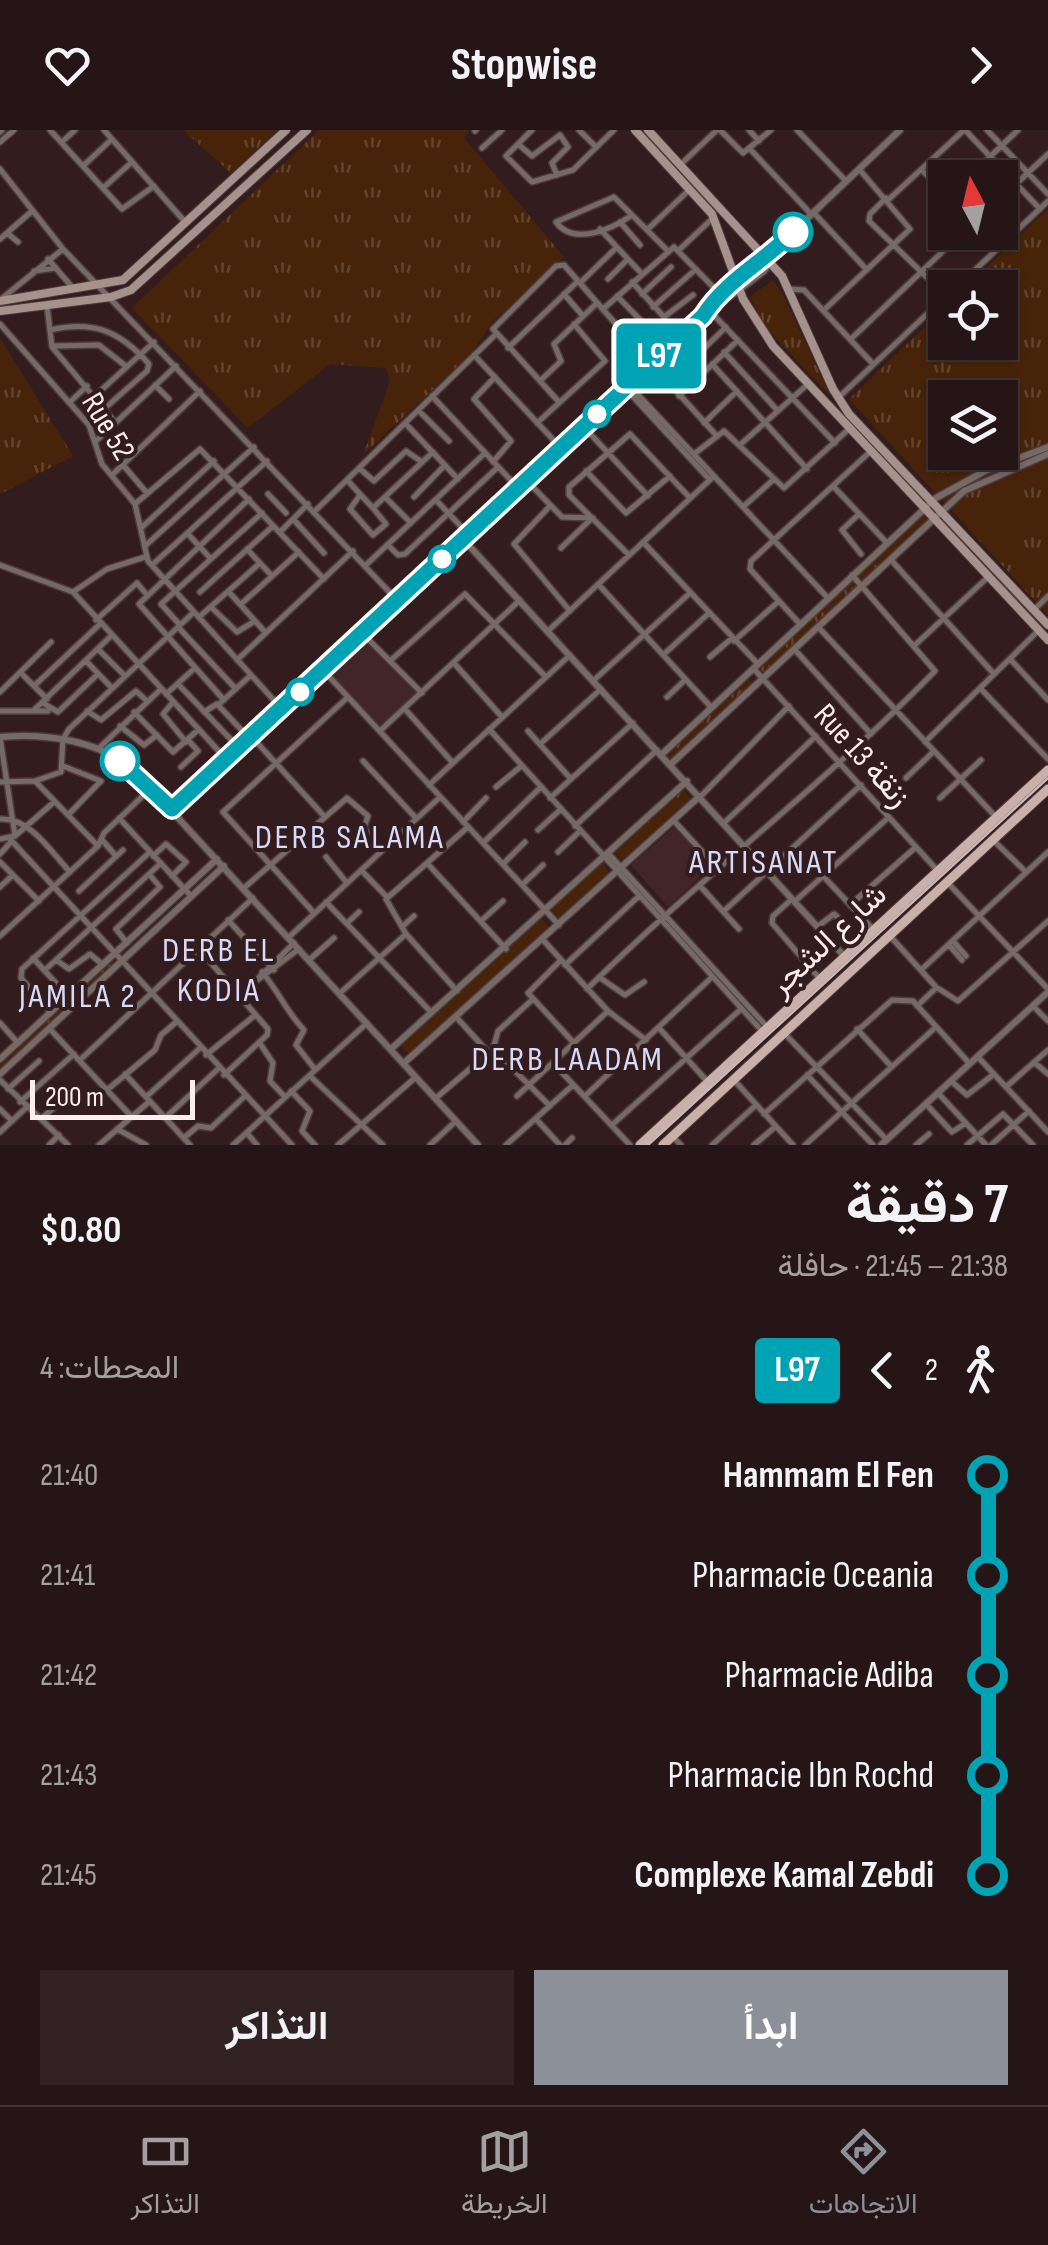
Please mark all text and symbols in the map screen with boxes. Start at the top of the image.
icon: heart [40,38,95,93]
text: Stopwise [451,38,597,93]
icon: forward [953,38,1008,93]
north arrow [928,160,1018,250]
map controls [928,160,1018,470]
unlabelled marker [774,213,812,251]
button: locate [928,270,1018,360]
line badge: L97 [602,324,716,388]
text: L97 [636,335,682,378]
button: layers [928,380,1018,470]
street label: Rue 52 [72,386,143,468]
unlabelled marker [584,401,610,427]
unlabelled marker [429,546,455,572]
unlabelled marker [287,679,313,705]
street label: Rue 13 زنقة [805,696,919,816]
unlabelled marker [101,742,139,780]
district label: DERB SALAMA [255,816,445,859]
district label: ARTISANAT [688,841,839,884]
street label: شارع الشجر [760,876,896,1006]
district label: DERB EL KODIA [162,929,276,1012]
district label: JAMILA 2 [18,975,137,1018]
district label: DERB LAADAM [472,1038,664,1081]
scale bar [30,1075,195,1120]
text: 200 m [45,1081,104,1114]
text: 7 دقيقة [846,1172,1008,1239]
text: $0.80 [40,1208,121,1253]
text: 21:38 – 21:45 · حافلة [777,1247,1008,1286]
icon: back [855,1343,910,1398]
icon: walk [953,1343,1008,1398]
text: المحطات: 4 [40,1349,179,1388]
text: L97 [775,1349,820,1392]
text: 2 [925,1351,938,1390]
text: Hammam El Fen [723,1453,934,1498]
text: 21:40 [40,1456,98,1495]
text: Pharmacie Oceania [692,1553,934,1598]
text: 21:41 [40,1556,95,1595]
text: Pharmacie Adiba [725,1653,934,1698]
text: 21:42 [40,1656,97,1695]
text: Pharmacie Ibn Rochd [668,1753,934,1798]
text: 21:43 [40,1756,97,1795]
text: Complexe Kamal Zebdi [634,1853,934,1898]
text: 21:45 [40,1856,97,1895]
button: التذاكر [40,1970,514,2085]
button: ابدأ [534,1970,1008,2085]
tab: التذاكر [131,2124,200,2228]
tab: الخريطة [461,2124,548,2228]
tab: الاتجاهات [809,2124,917,2228]

